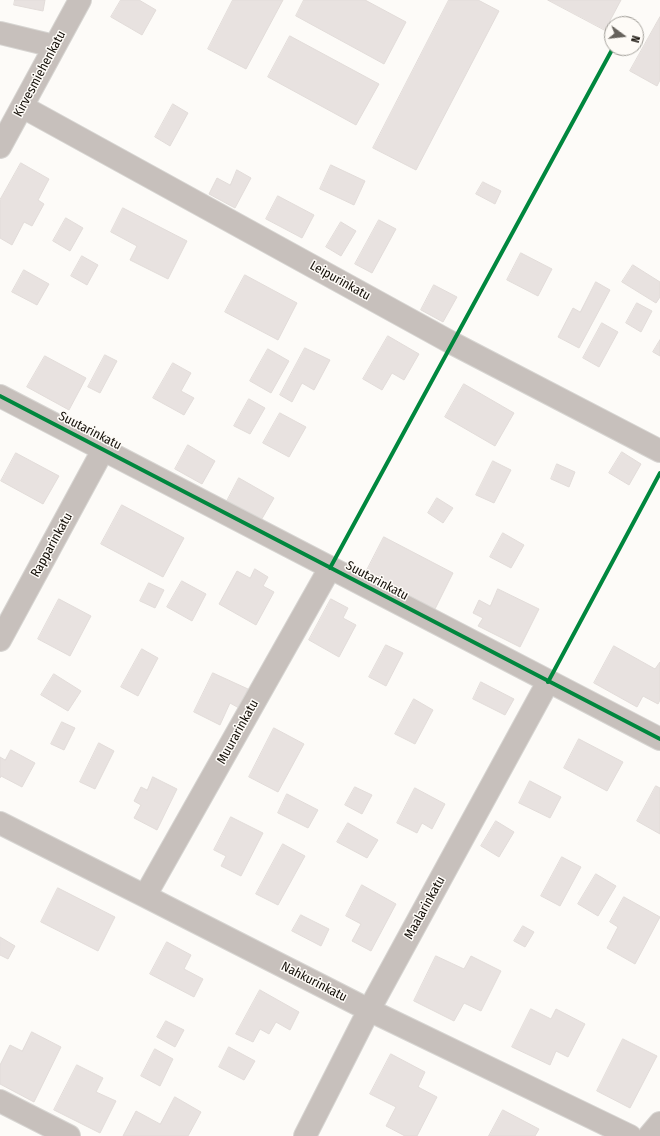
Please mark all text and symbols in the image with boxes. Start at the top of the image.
north arrow [604,16,644,56]
street label: Kirvesmiehenkatu [11,28,69,120]
text: N [628,34,642,44]
street label: Leipurinkatu [307,258,373,304]
street label: Suutarinkatu [56,408,124,454]
street label: Rapparinkatu [28,510,76,580]
street label: Suutarinkatu [343,558,411,604]
street label: Muurarinkatu [214,697,262,767]
street label: Maalarinkatu [401,874,449,942]
street label: Nahkurinkatu [278,959,350,1005]

